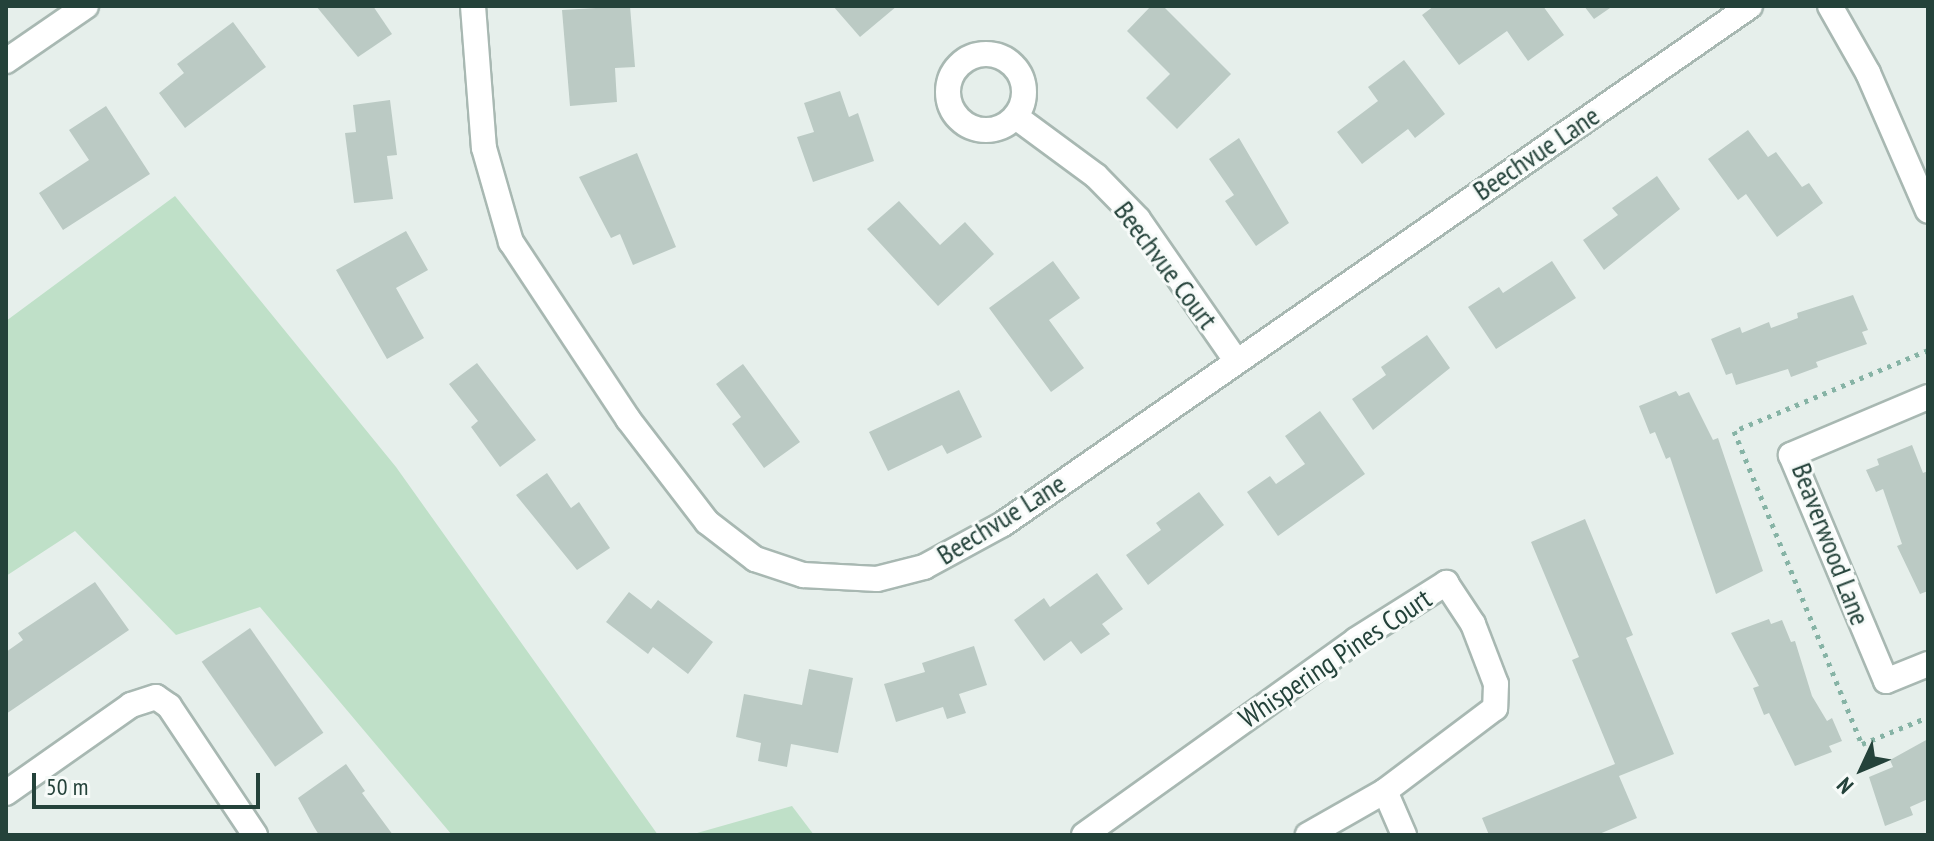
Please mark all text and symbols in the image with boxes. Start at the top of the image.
street label: Beechvue Lane [1467,99,1605,207]
street label: Beechvue Court [1107,195,1225,335]
street label: Beaverwood Lane [1785,458,1877,630]
street label: Beechvue Lane [931,466,1071,572]
street label: Whispering Pines Court [1232,581,1438,735]
north arrow [1822,729,1902,809]
scale bar [36,757,264,807]
text: 50 m [46,771,88,802]
text: N [1831,772,1859,800]

